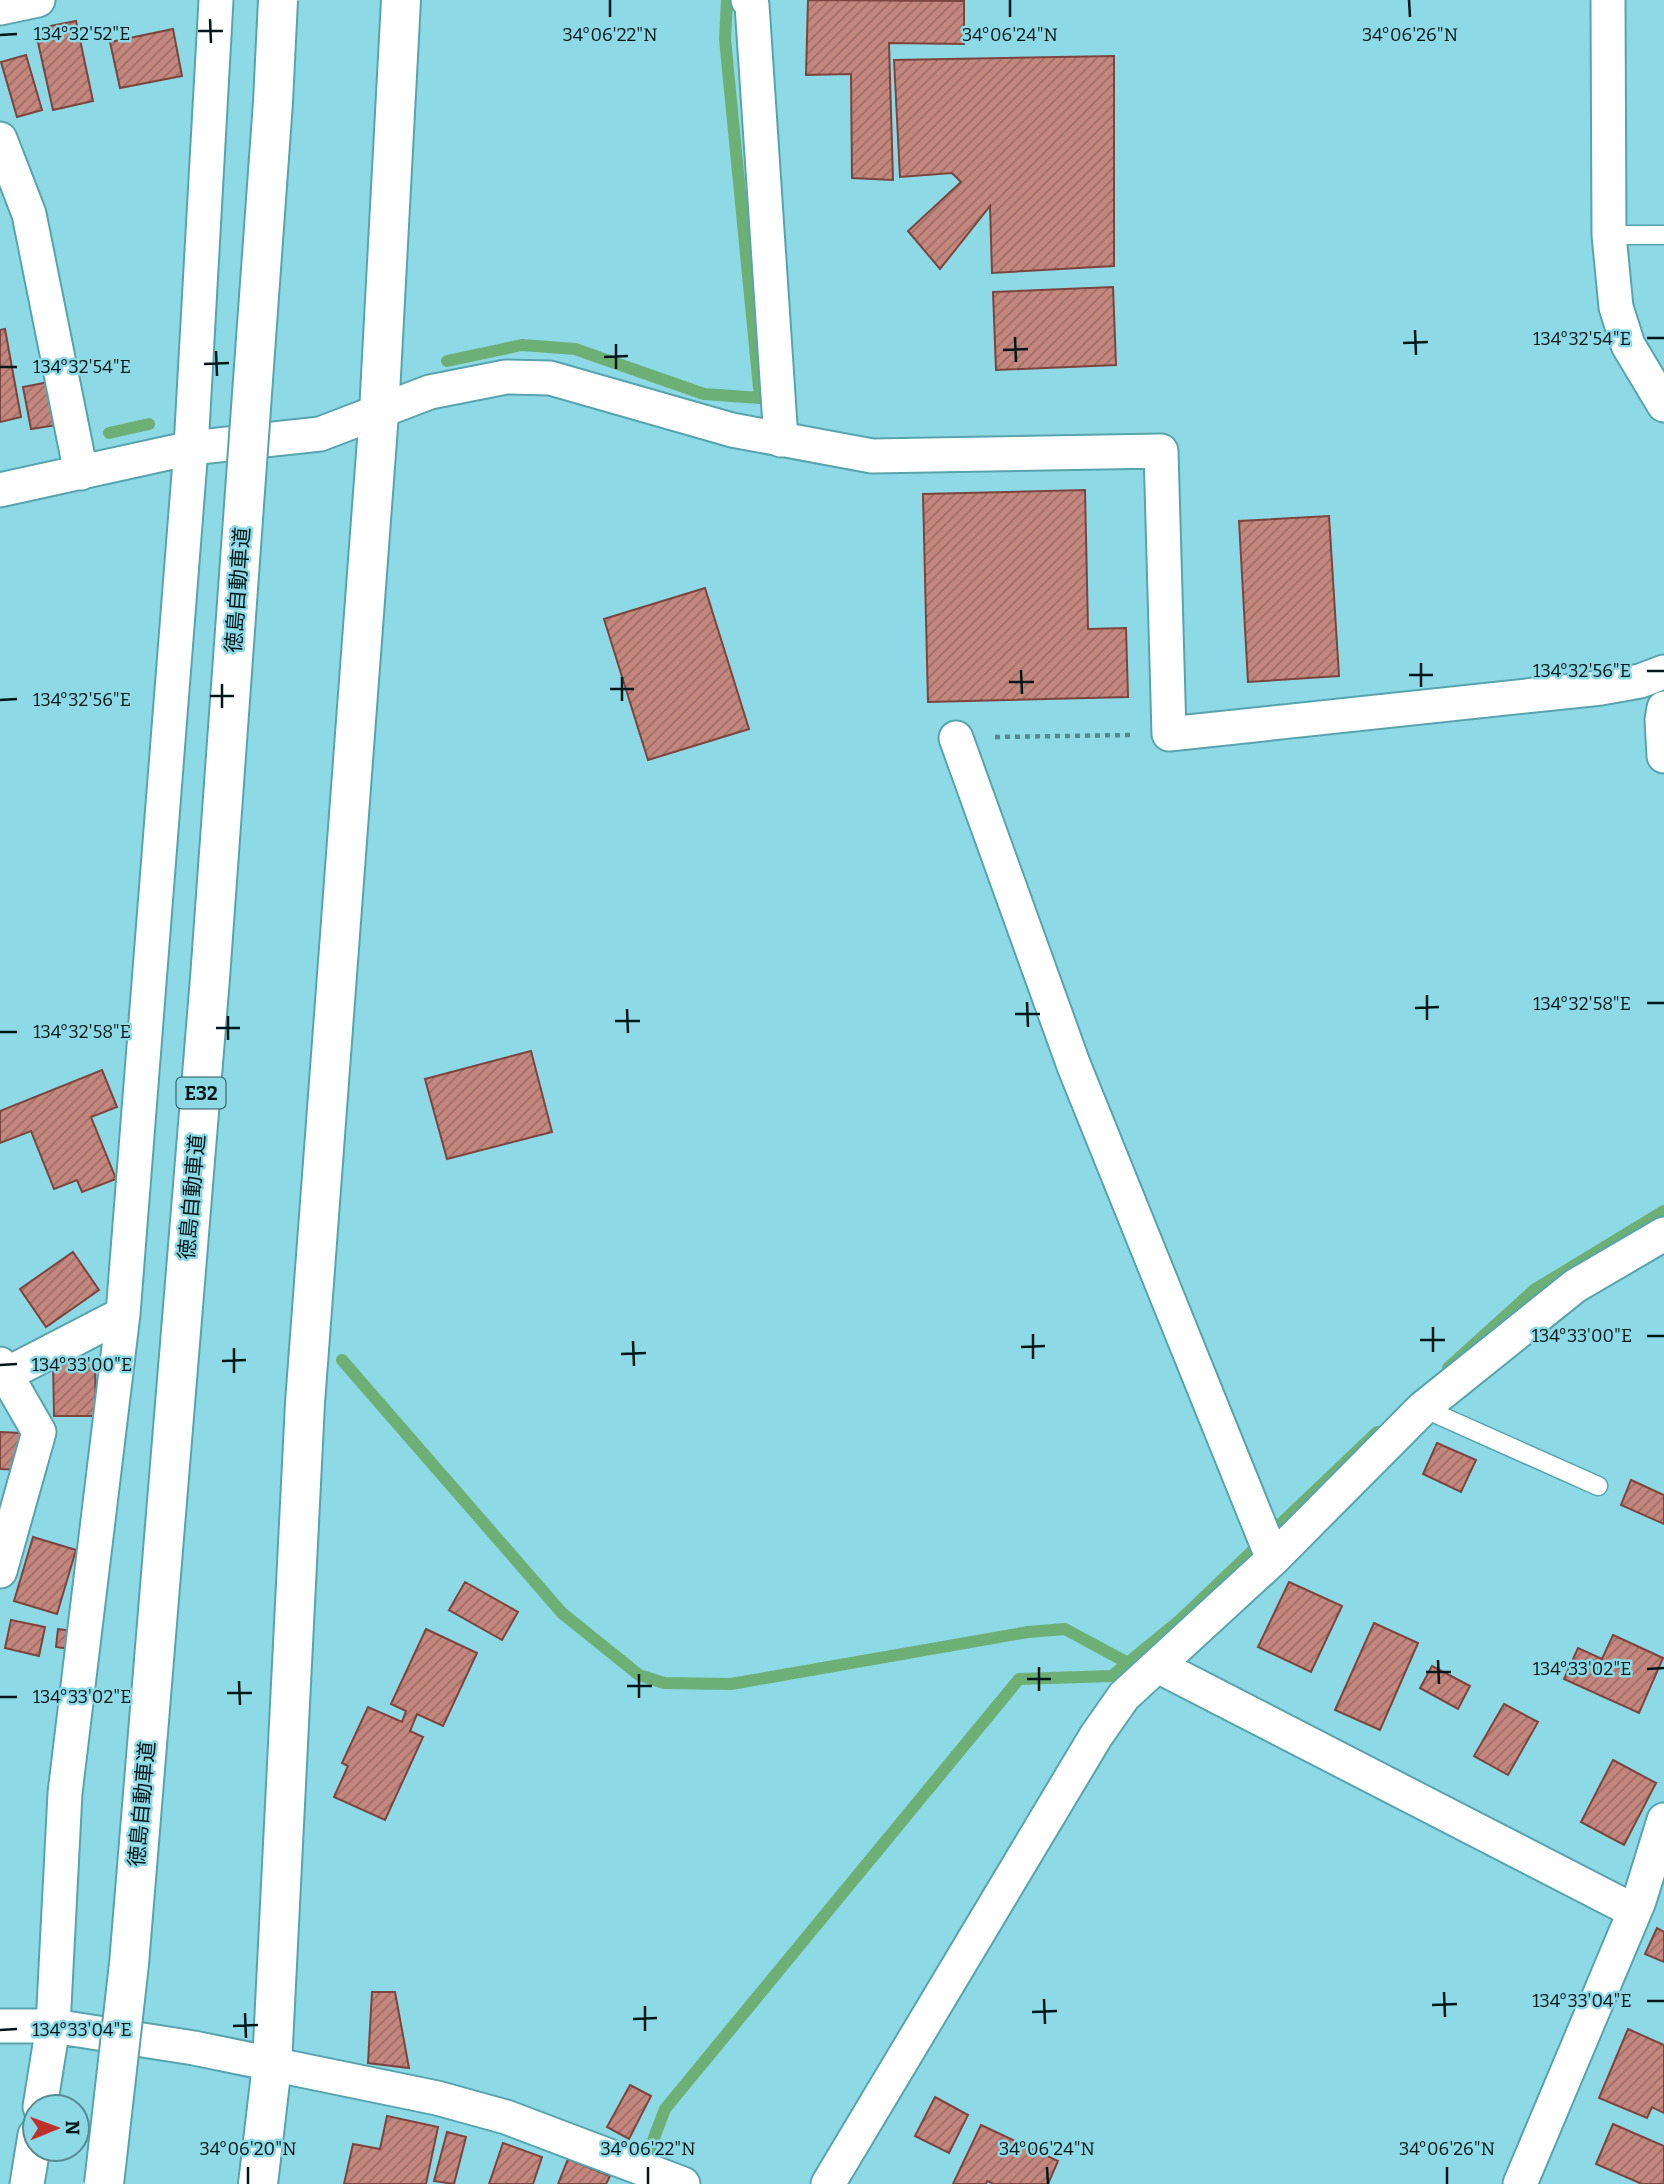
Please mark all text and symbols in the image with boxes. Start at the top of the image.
text: 134°32'52"E [34,23,130,45]
text: 34°06'22"N [562,24,658,46]
text: 34°06'24"N [962,24,1058,46]
text: 34°06'26"N [1362,24,1458,46]
text: 134°32'54"E [1533,328,1631,350]
text: 134°32'54"E [33,356,131,378]
street label: 徳島自動車道 [221,526,255,654]
text: 134°32'56"E [1533,660,1631,682]
text: 134°32'56"E [33,689,131,711]
text: 134°32'58"E [1533,993,1631,1015]
text: 134°32'58"E [33,1021,131,1043]
road number: E32 [176,1078,226,1108]
street label: 徳島自動車道 [174,1133,210,1261]
text: 134°33'00"E [1532,1325,1632,1347]
text: 134°33'00"E [32,1354,132,1376]
text: 134°33'02"E [1533,1658,1631,1680]
text: 134°33'02"E [33,1686,131,1708]
street label: 徳島自動車道 [124,1740,160,1868]
text: 134°33'04"E [1532,1990,1632,2012]
text: 134°33'04"E [32,2019,132,2041]
north arrow [21,2093,91,2163]
text: N [61,2120,84,2136]
text: 34°06'20"N [200,2138,296,2160]
text: 34°06'22"N [600,2138,696,2160]
text: 34°06'24"N [999,2138,1095,2160]
text: 34°06'26"N [1399,2138,1495,2160]

